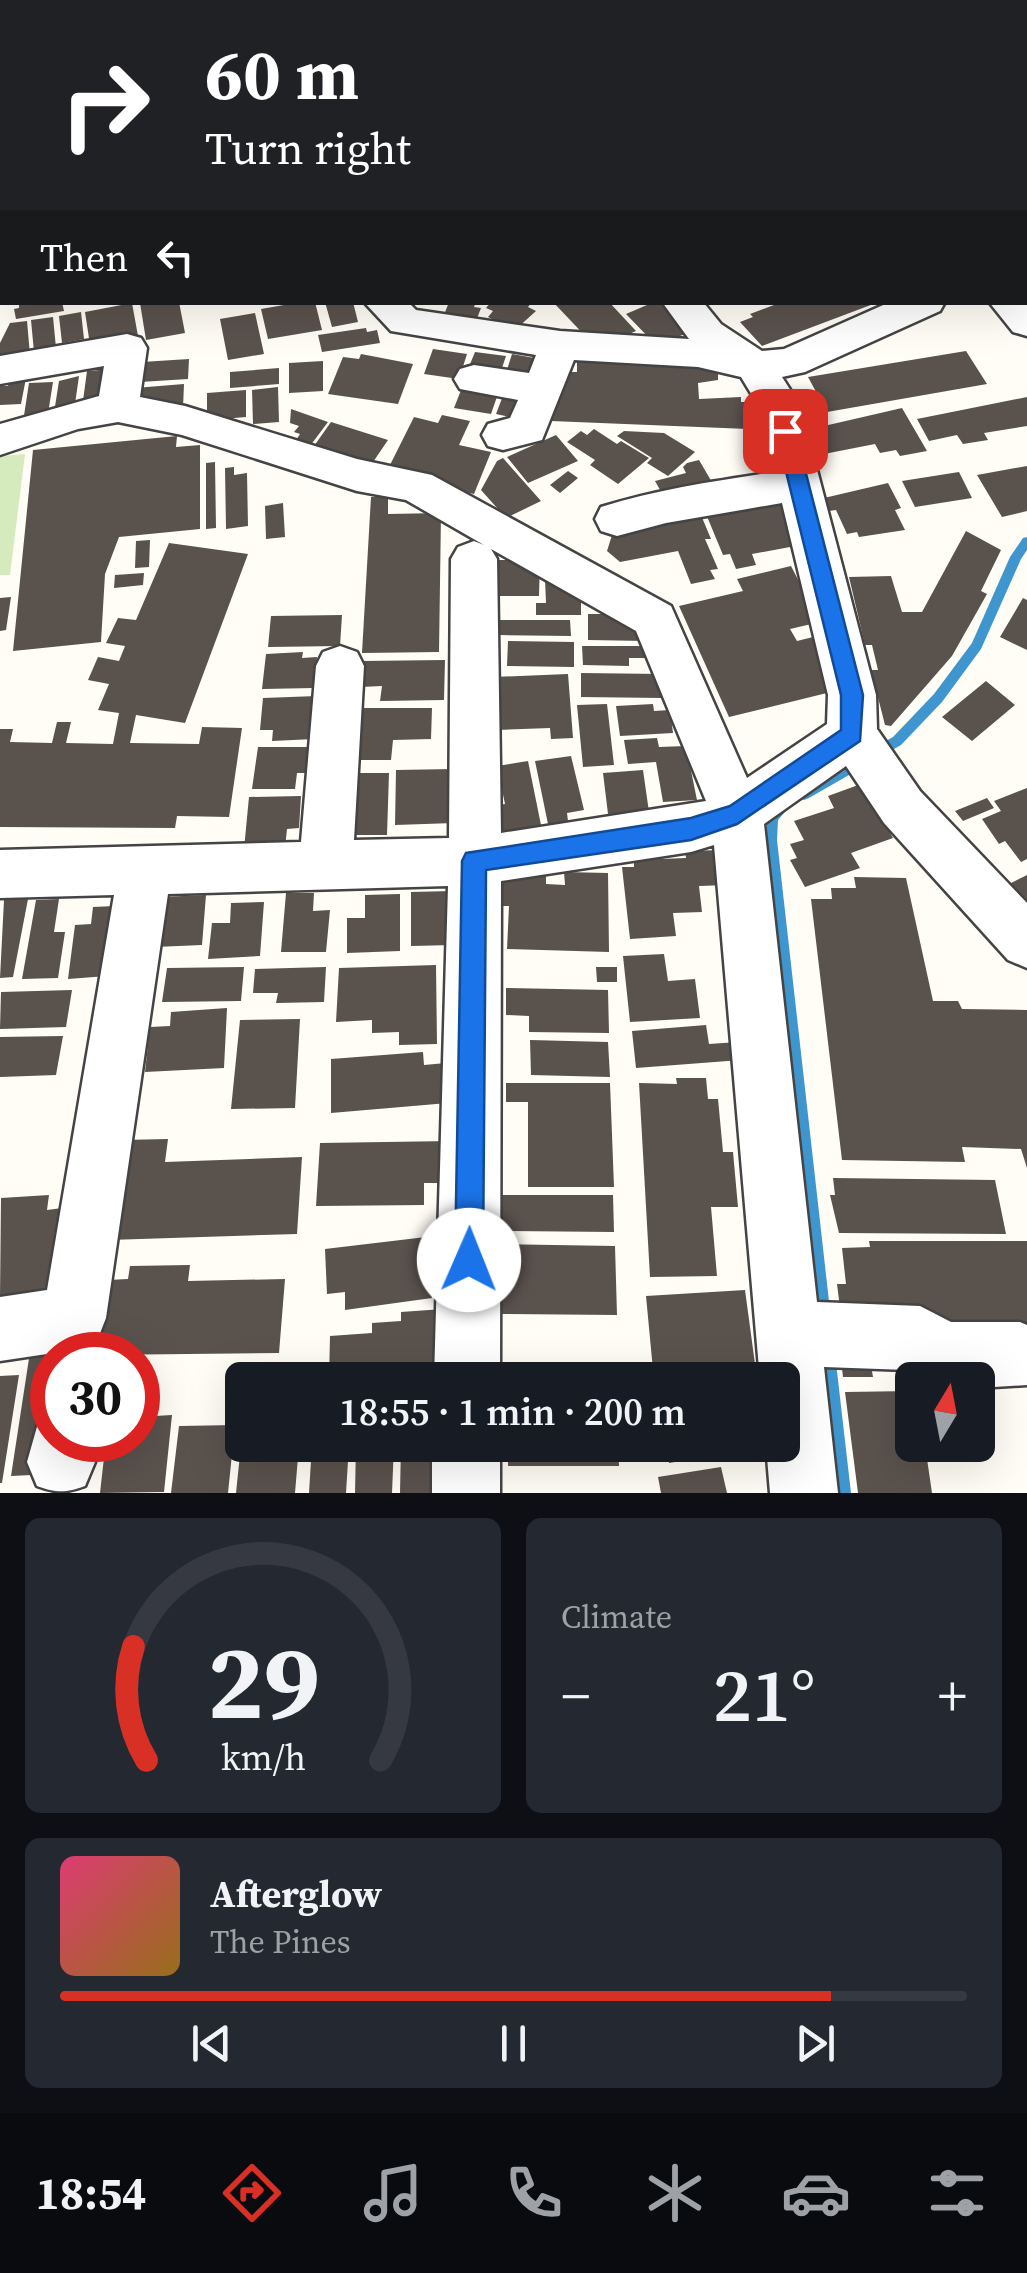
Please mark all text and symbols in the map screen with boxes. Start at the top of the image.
text: 60 m [205,26,359,122]
icon: right [40,40,170,170]
text: Turn right [205,117,411,179]
icon: left [148,230,203,285]
text: Then [40,232,128,284]
pin [743,389,828,474]
icon: arrive [758,404,813,459]
position arrow [417,1208,521,1312]
speed limit sign: 30 [30,1332,160,1462]
north arrow [895,1362,995,1462]
map controls [895,1362,995,1462]
text: 18:55 · 1 min · 200 m [339,1386,686,1438]
text: Climate [561,1595,672,1639]
text: 29 [207,1610,319,1753]
text: 21° [713,1643,815,1746]
text: − [561,1658,590,1733]
text: + [938,1658,967,1733]
text: km/h [220,1733,306,1782]
text: Afterglow [210,1868,382,1920]
text: The Pines [210,1920,351,1964]
icon: previous [184,2016,239,2071]
icon: pause [486,2016,541,2071]
icon: next [788,2016,843,2071]
icon: directions [217,2158,287,2228]
icon: music [358,2158,428,2228]
icon: phone [499,2158,569,2228]
icon: climate [640,2158,710,2228]
icon: car [781,2158,851,2228]
icon: filters [922,2158,992,2228]
text: 18:54 [35,2162,146,2224]

